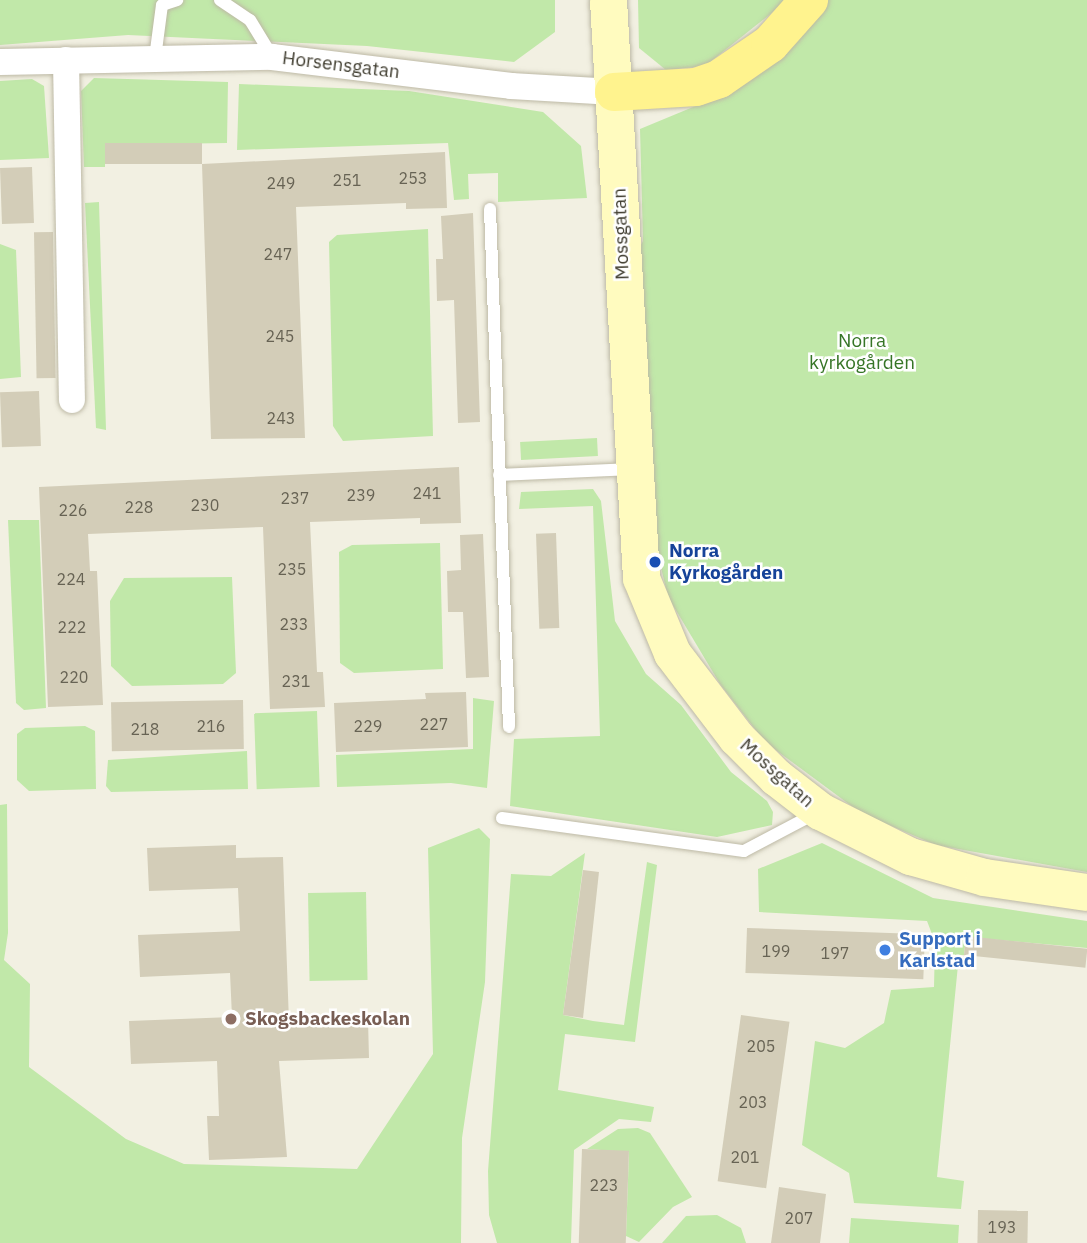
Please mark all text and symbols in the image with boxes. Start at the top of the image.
street label: Horsensgatan [281,46,401,84]
house number: 253 [399,168,427,188]
house number: 251 [333,170,361,190]
house number: 249 [267,173,295,193]
street label: Mossgatan [608,188,634,280]
house number: 247 [264,244,292,264]
house number: 245 [266,326,294,346]
park label: Norra kyrkogården [809,330,915,374]
house number: 243 [267,408,295,428]
house number: 241 [413,483,441,503]
house number: 239 [347,485,375,505]
house number: 237 [281,488,309,508]
house number: 230 [191,495,219,515]
house number: 228 [125,497,153,517]
house number: 226 [59,500,87,520]
place label: Norra Kyrkogården [669,540,783,584]
marker: Norra Kyrkogården [647,554,663,570]
house number: 235 [278,559,306,579]
house number: 224 [57,569,85,589]
house number: 233 [280,614,308,634]
house number: 222 [58,617,86,637]
house number: 220 [60,667,88,687]
house number: 231 [282,671,310,691]
house number: 227 [420,714,448,734]
house number: 216 [197,716,225,736]
house number: 229 [354,716,382,736]
house number: 218 [131,719,159,739]
street label: Mossgatan [735,734,819,812]
place label: Support i Karlstad [899,928,981,972]
house number: 199 [762,941,790,961]
marker: Support i Karlstad [877,942,893,958]
house number: 197 [821,943,849,963]
place label: Skogsbackeskolan [245,1008,410,1030]
marker: Skogsbackeskolan [223,1011,239,1027]
house number: 205 [747,1036,775,1056]
house number: 203 [739,1092,767,1112]
house number: 201 [731,1147,759,1167]
house number: 223 [590,1175,618,1195]
house number: 207 [785,1208,813,1228]
house number: 193 [988,1217,1016,1237]

